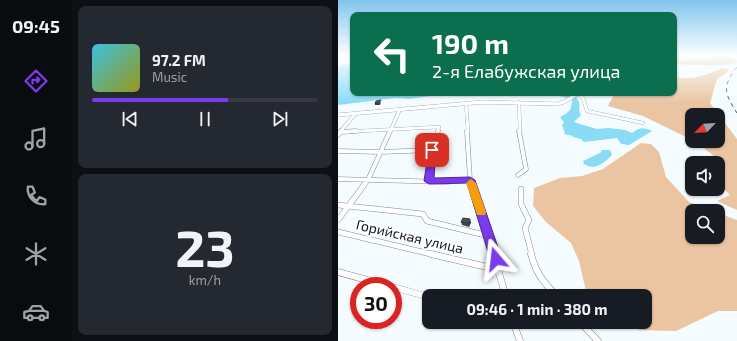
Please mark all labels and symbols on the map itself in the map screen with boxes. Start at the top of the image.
north arrow [685,108,725,148]
pin [415,133,449,167]
street label: Горийская улица [355,215,465,257]
position arrow [475,238,517,280]
speed limit sign: 30 [350,277,402,329]

